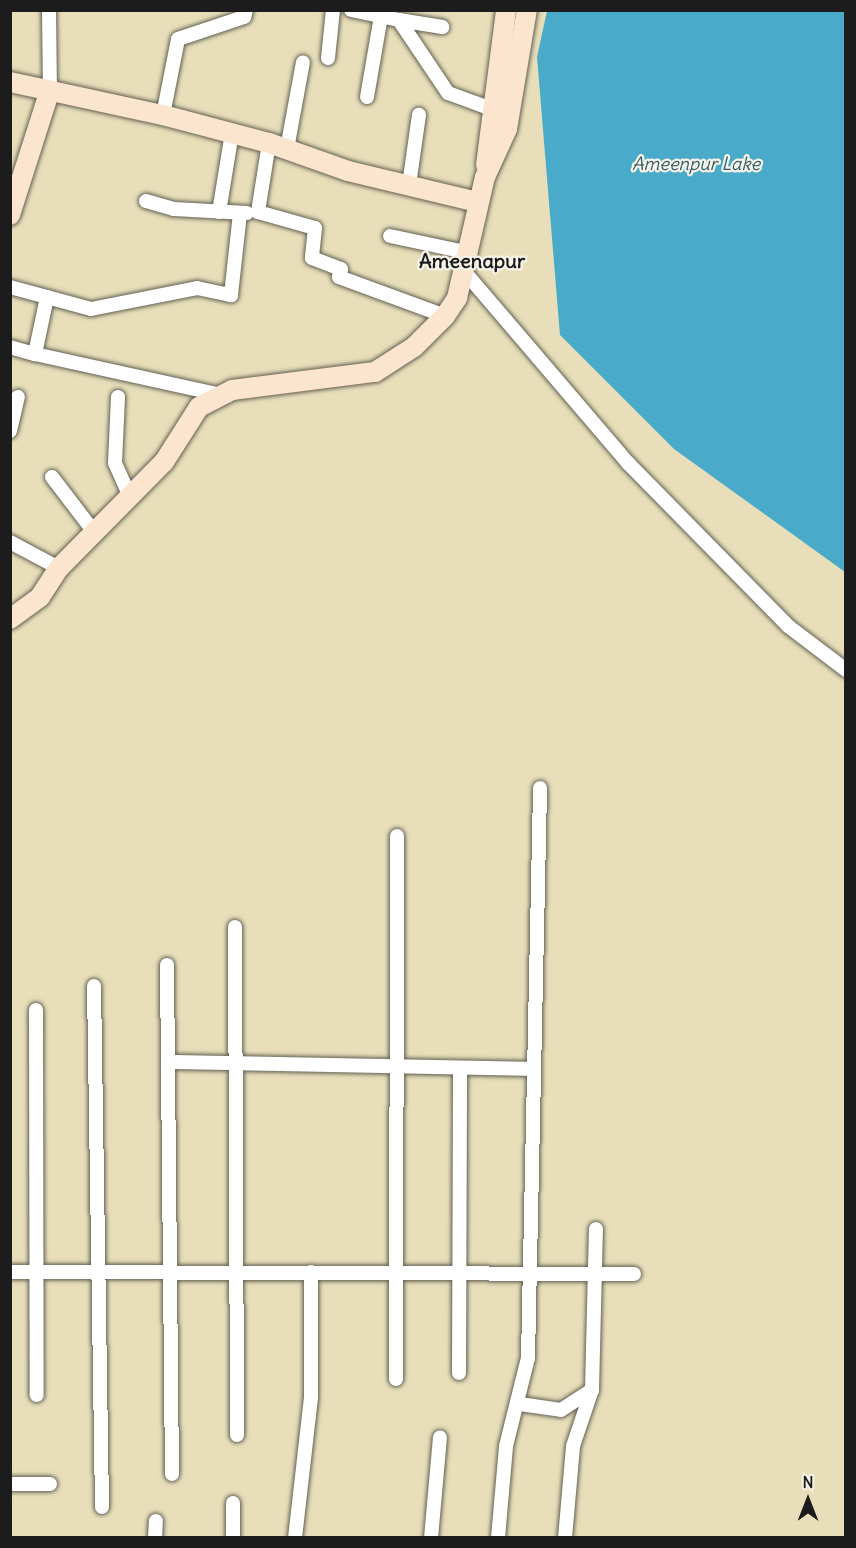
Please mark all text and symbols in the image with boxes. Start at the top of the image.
water label: Ameenpur Lake [632,153,760,175]
district label: Ameenapur [419,248,525,272]
north arrow [778,1470,838,1530]
text: N [802,1472,814,1492]

